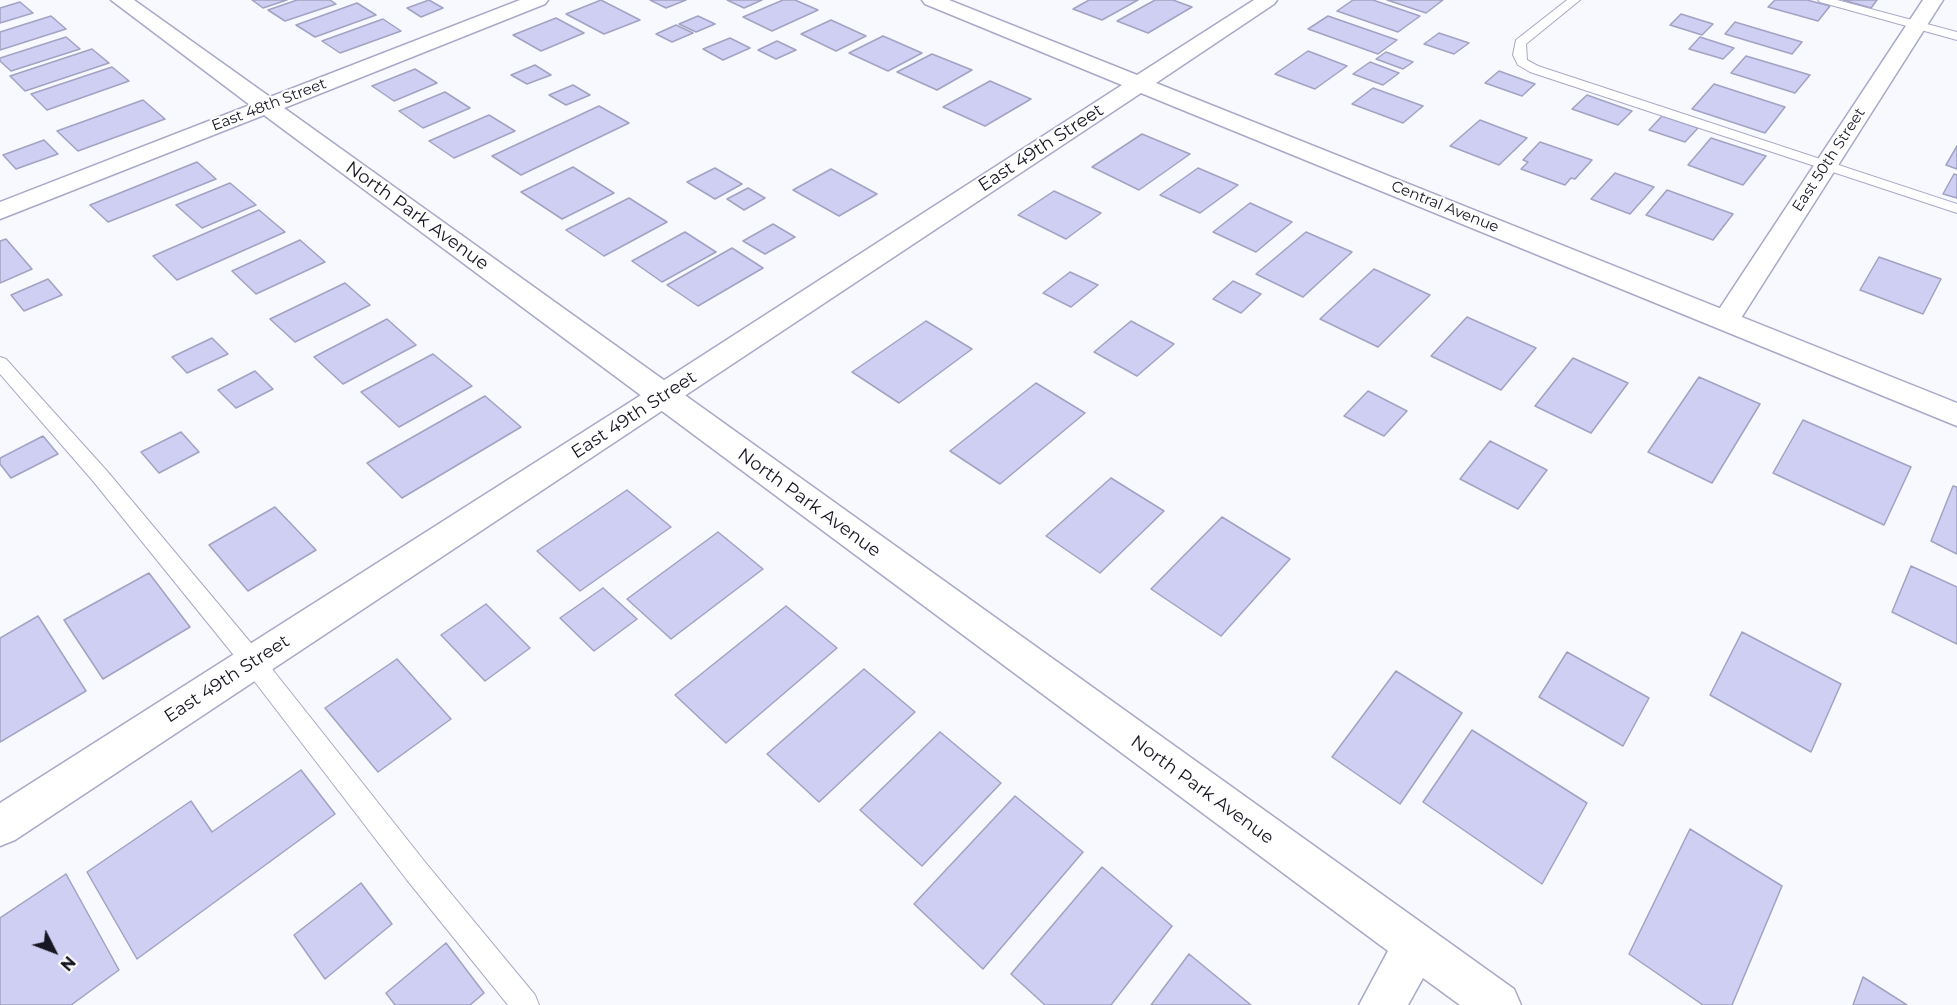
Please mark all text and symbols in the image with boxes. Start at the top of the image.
street label: East 48th Street [209,75,329,135]
street label: East 49th Street [974,99,1108,197]
street label: East 50th Street [1789,105,1869,215]
street label: North Park Avenue [341,157,493,275]
street label: Central Avenue [1389,177,1501,237]
street label: East 49th Street [567,366,701,464]
street label: North Park Avenue [733,444,885,562]
street label: East 49th Street [160,630,294,728]
street label: North Park Avenue [1126,731,1278,849]
north arrow [24,921,84,981]
text: N [56,952,79,975]

